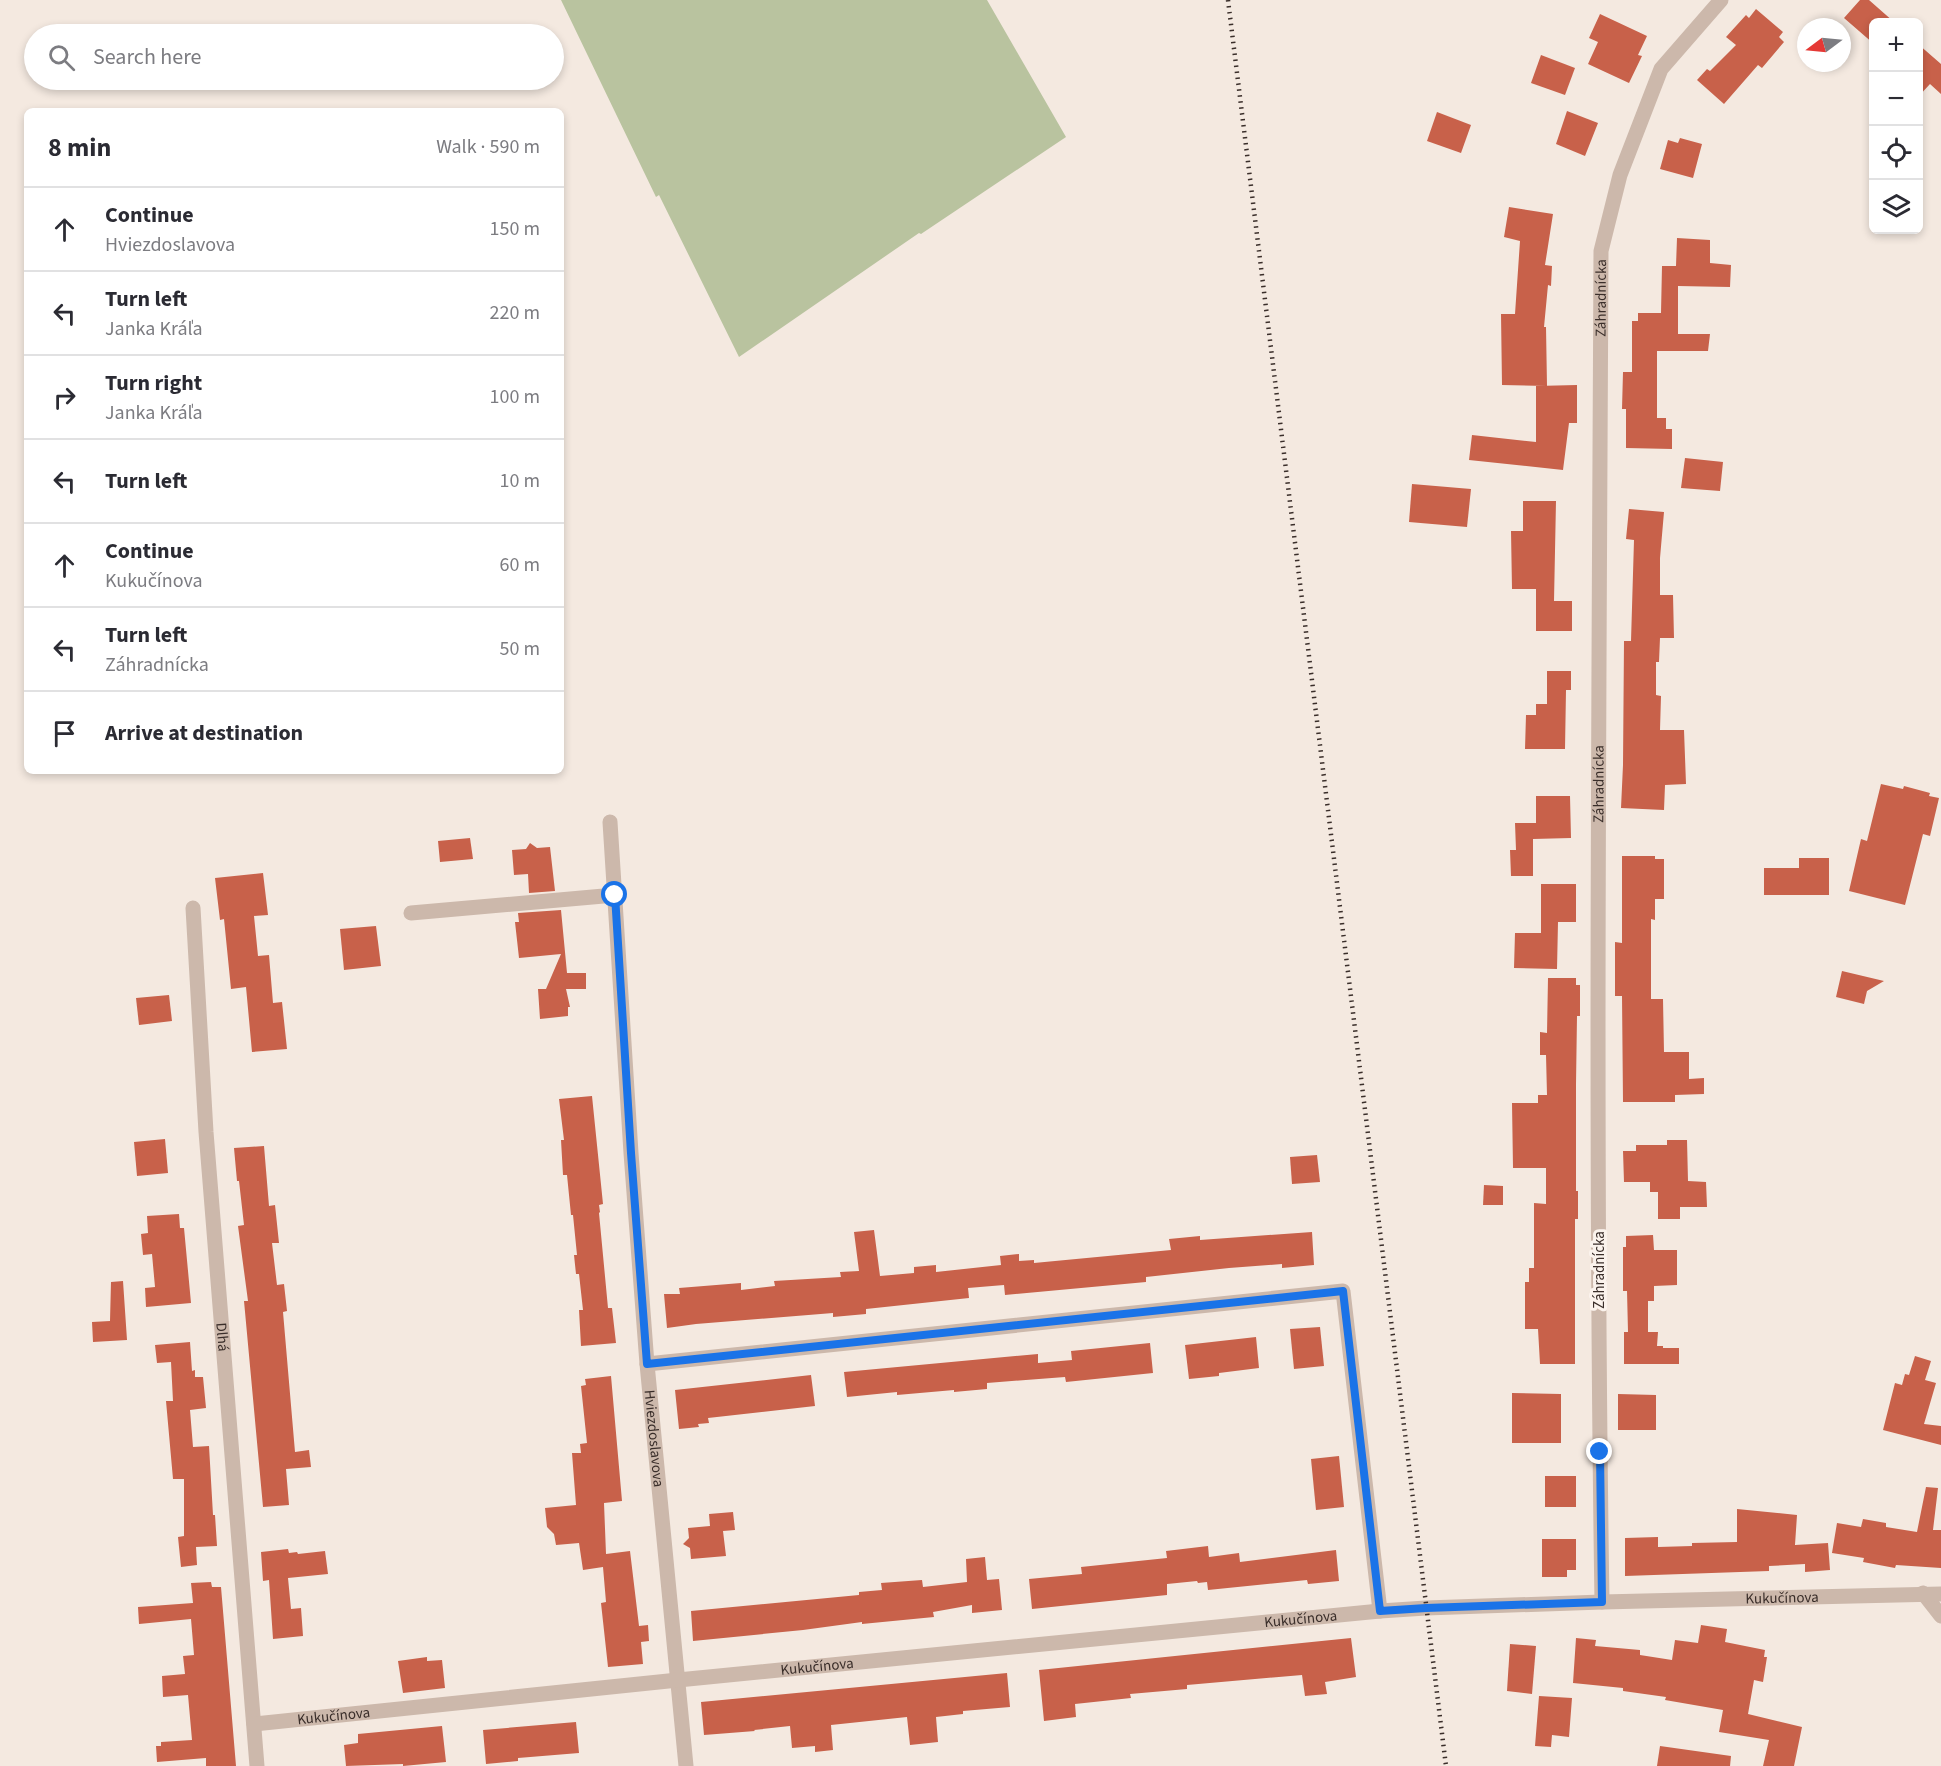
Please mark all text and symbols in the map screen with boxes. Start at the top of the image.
north arrow [1797,18,1851,72]
map controls [1869,18,1923,234]
button: + [1869,18,1923,72]
search box [24,24,564,90]
icon: search [45,41,78,74]
text: Search here [93,41,201,73]
button: − [1869,72,1923,126]
button: locate [1869,126,1923,180]
text: 8 min [48,129,111,166]
text: Walk · 590 m [436,133,540,161]
button: layers [1869,180,1923,234]
text: Continue [105,199,194,231]
icon: ahead [48,213,81,246]
text: 150 m [490,215,540,243]
text: Hviezdoslavova [105,231,235,259]
street label: Záhradnícka [1590,259,1611,337]
text: Turn left [105,283,187,315]
icon: left [48,297,81,330]
text: 220 m [490,299,540,327]
text: Janka Kráľa [105,315,203,343]
text: Turn right [105,367,202,399]
icon: right [48,381,81,414]
text: 100 m [490,383,540,411]
text: Janka Kráľa [105,399,203,427]
icon: left [48,465,81,498]
text: Turn left [105,465,187,497]
text: 10 m [500,467,540,495]
text: Continue [105,535,194,567]
icon: ahead [48,549,81,582]
text: 60 m [500,551,540,579]
text: Kukučínova [105,567,202,595]
text: Turn left [105,619,187,651]
icon: left [48,633,81,666]
text: 50 m [500,635,540,663]
text: Záhradnícka [105,651,209,679]
icon: arrive [48,717,81,750]
text: Arrive at destination [105,717,303,749]
street label: Záhradnícka [1588,745,1609,823]
route start [601,881,627,907]
street label: Záhradnícka [1589,1231,1610,1309]
street label: Dlhá [211,1322,234,1352]
street label: Hviezdoslavova [639,1389,669,1488]
route end [1586,1438,1612,1464]
street label: Kukučínova [1745,1586,1819,1609]
street label: Kukučínova [1263,1605,1338,1633]
street label: Kukučínova [780,1652,854,1680]
street label: Kukučínova [296,1702,371,1730]

